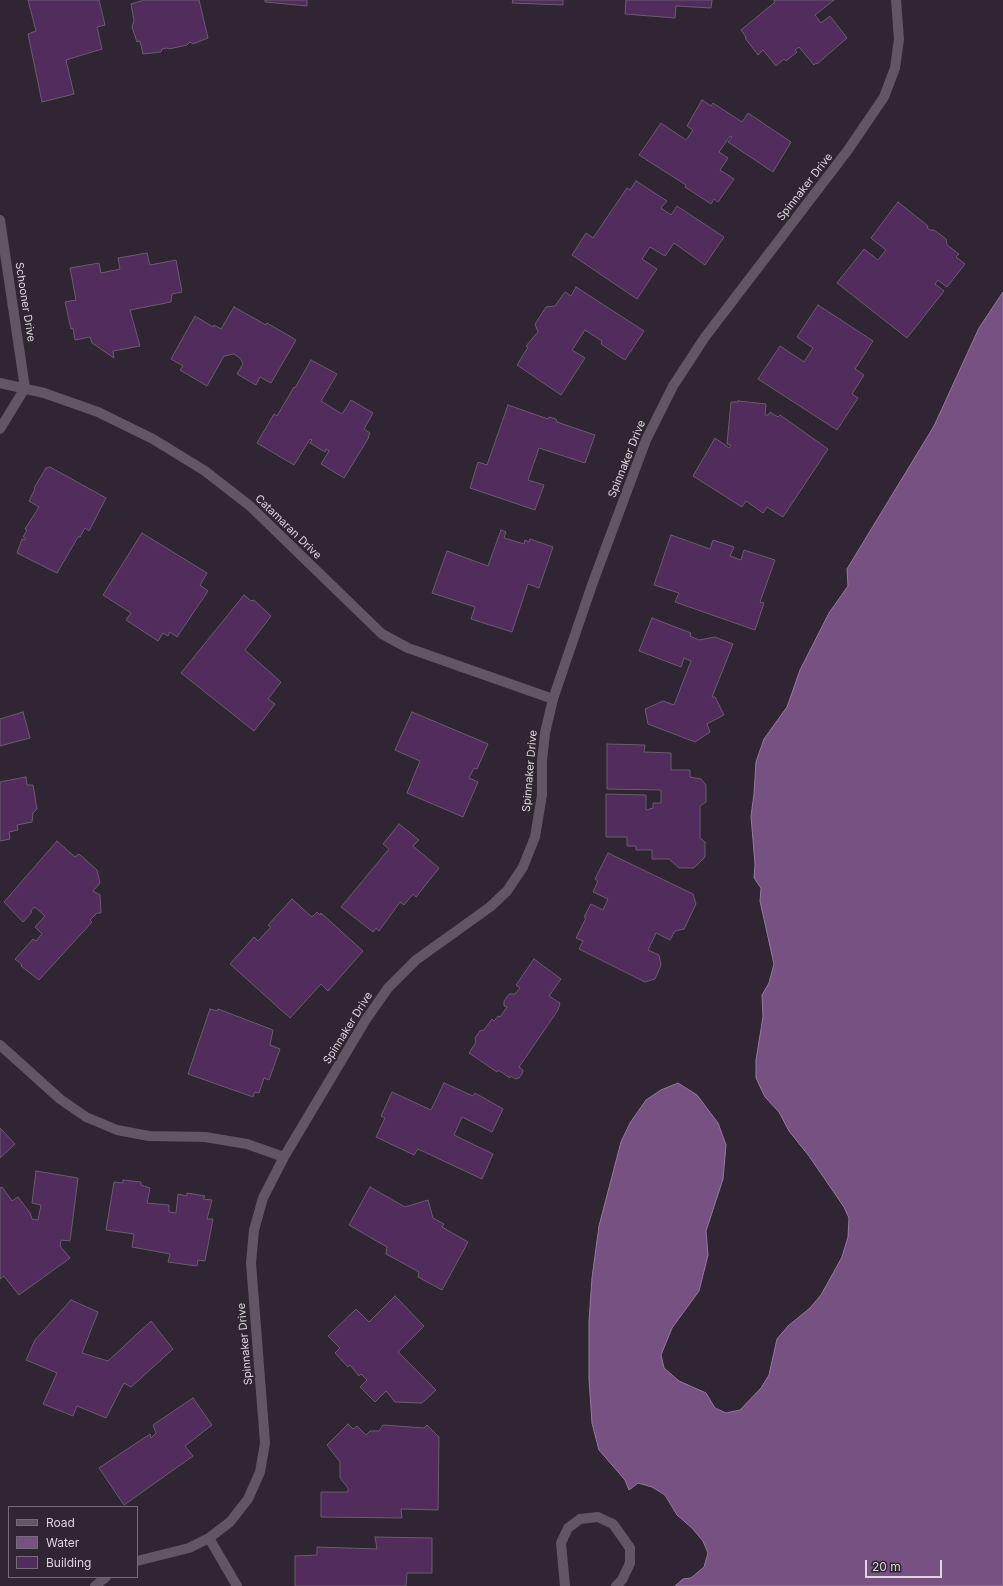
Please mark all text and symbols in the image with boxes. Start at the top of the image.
street label: Spinnaker Drive [774,150,836,224]
street label: Schooner Drive [12,261,38,343]
street label: Spinnaker Drive [605,418,649,500]
street label: Catamaran Drive [252,492,324,562]
street label: Spinnaker Drive [520,729,540,813]
street label: Spinnaker Drive [321,990,375,1066]
street label: Spinnaker Drive [235,1302,255,1386]
legend [8,1506,138,1578]
text: Road [46,1515,75,1530]
text: Water [46,1535,79,1550]
scale bar [867,1552,944,1578]
text: Building [46,1555,91,1570]
text: 20 m [872,1559,901,1574]

